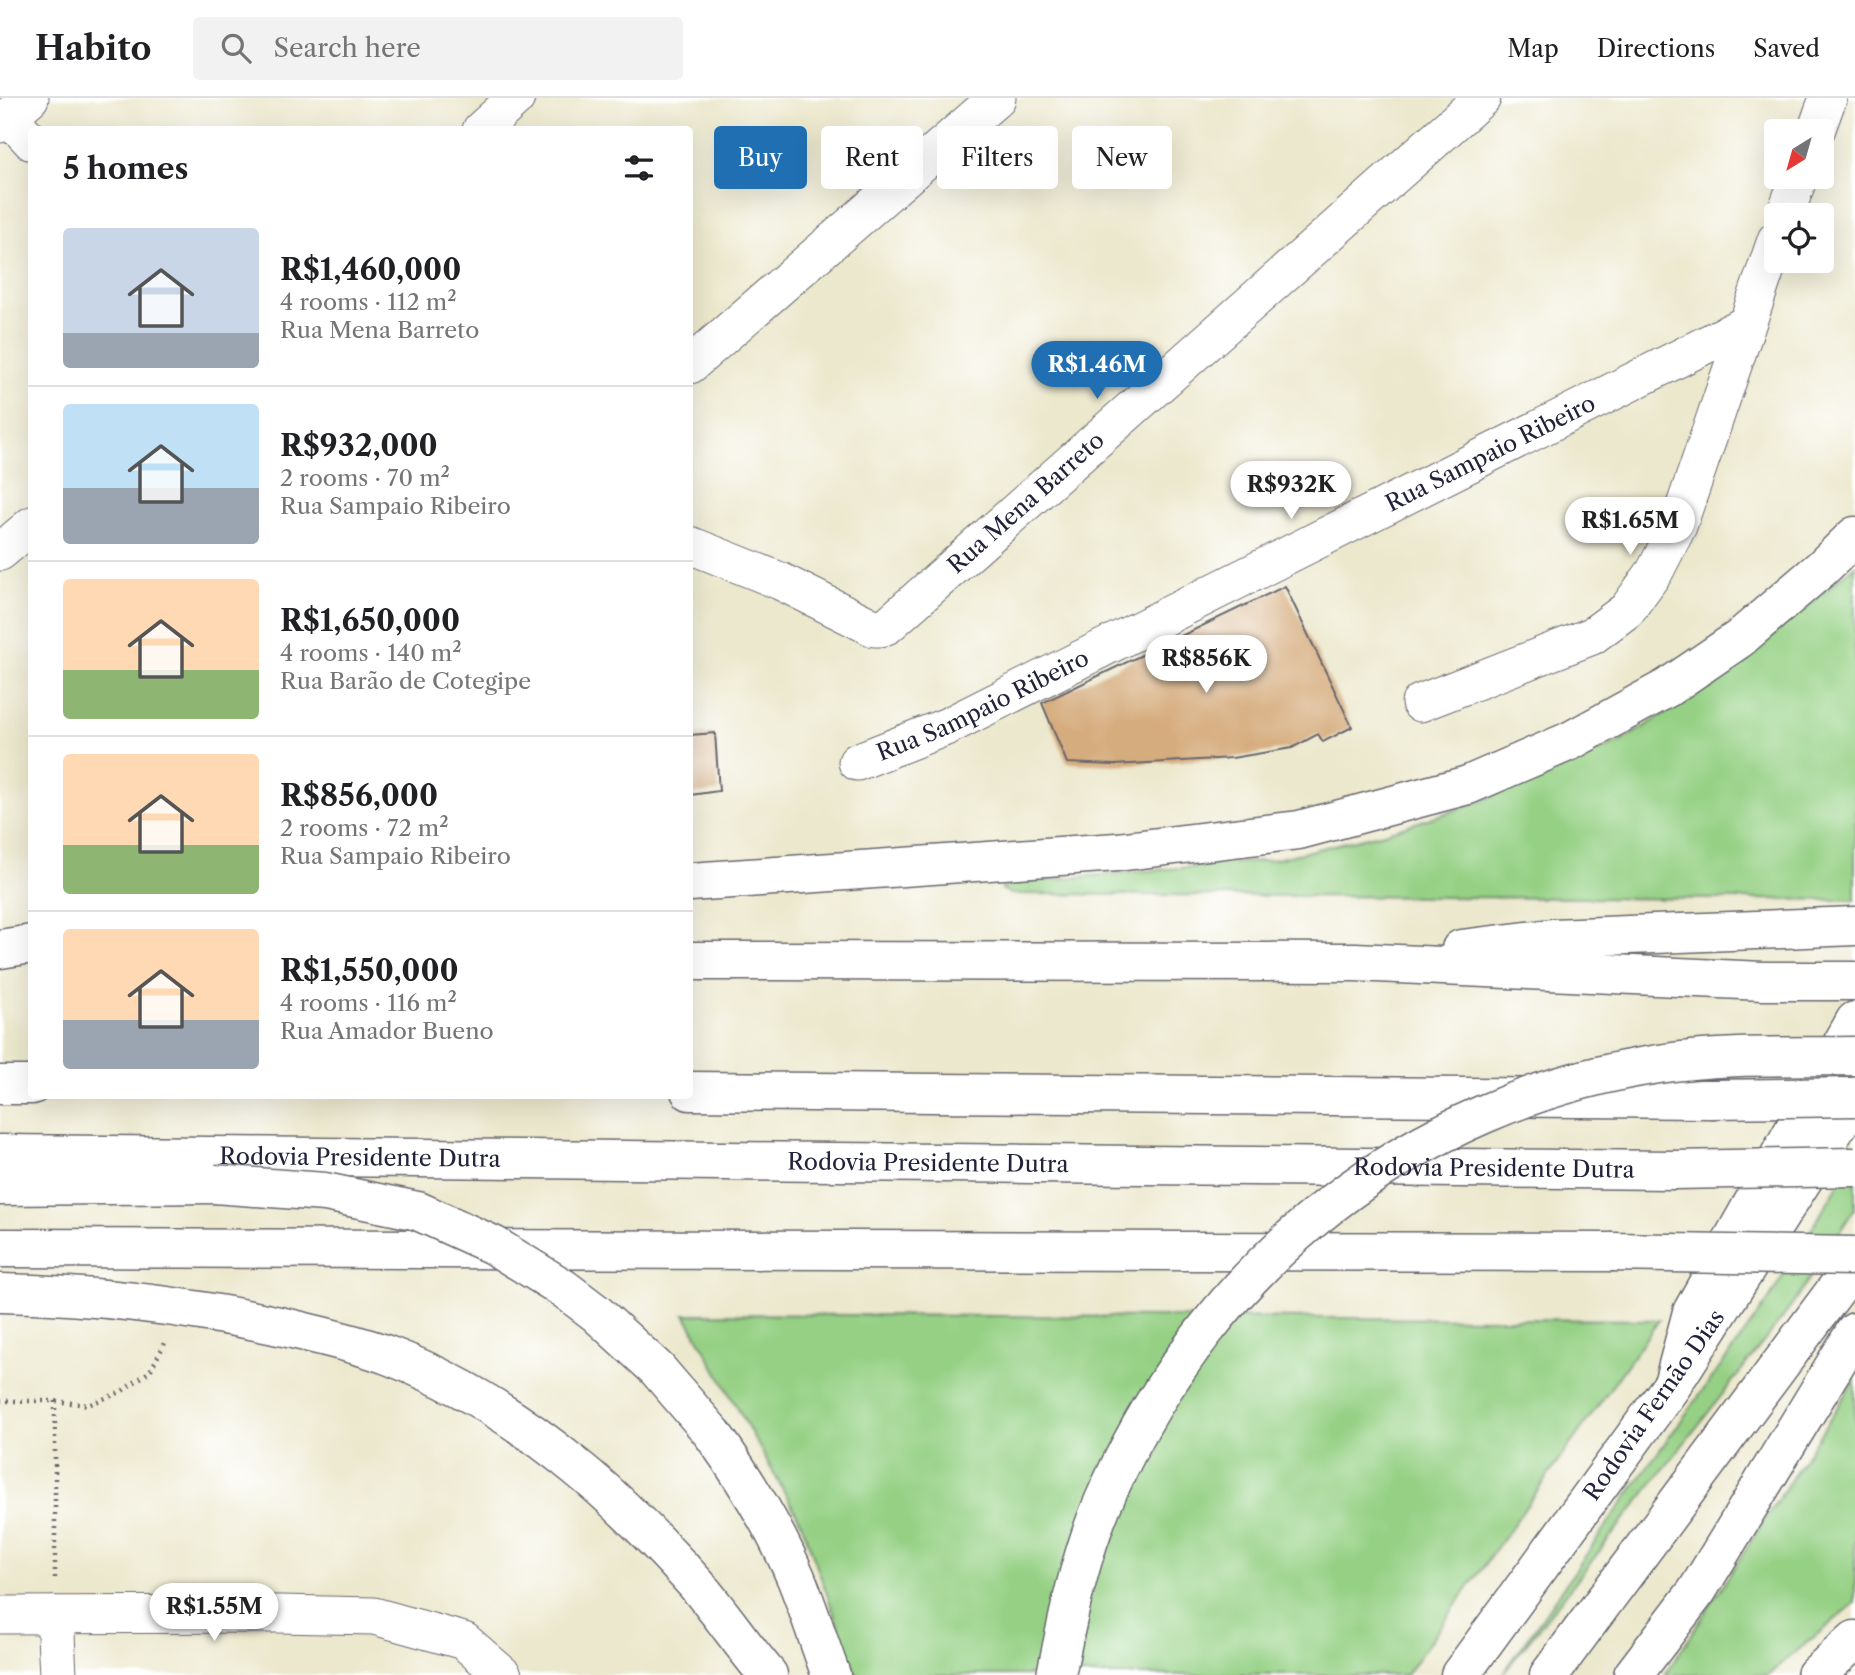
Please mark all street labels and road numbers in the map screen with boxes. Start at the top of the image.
street label: Rua Sampaio Ribeiro [1381,389,1600,518]
street label: Rua Mena Barreto [942,426,1110,579]
street label: Rua Sampaio Ribeiro [873,644,1093,767]
street label: Rodovia Presidente Dutra [219,1142,502,1173]
street label: Rodovia Presidente Dutra [787,1148,1070,1178]
street label: Rodovia Presidente Dutra [1353,1153,1636,1184]
street label: Rodovia Fernão Dias [1578,1304,1730,1506]

